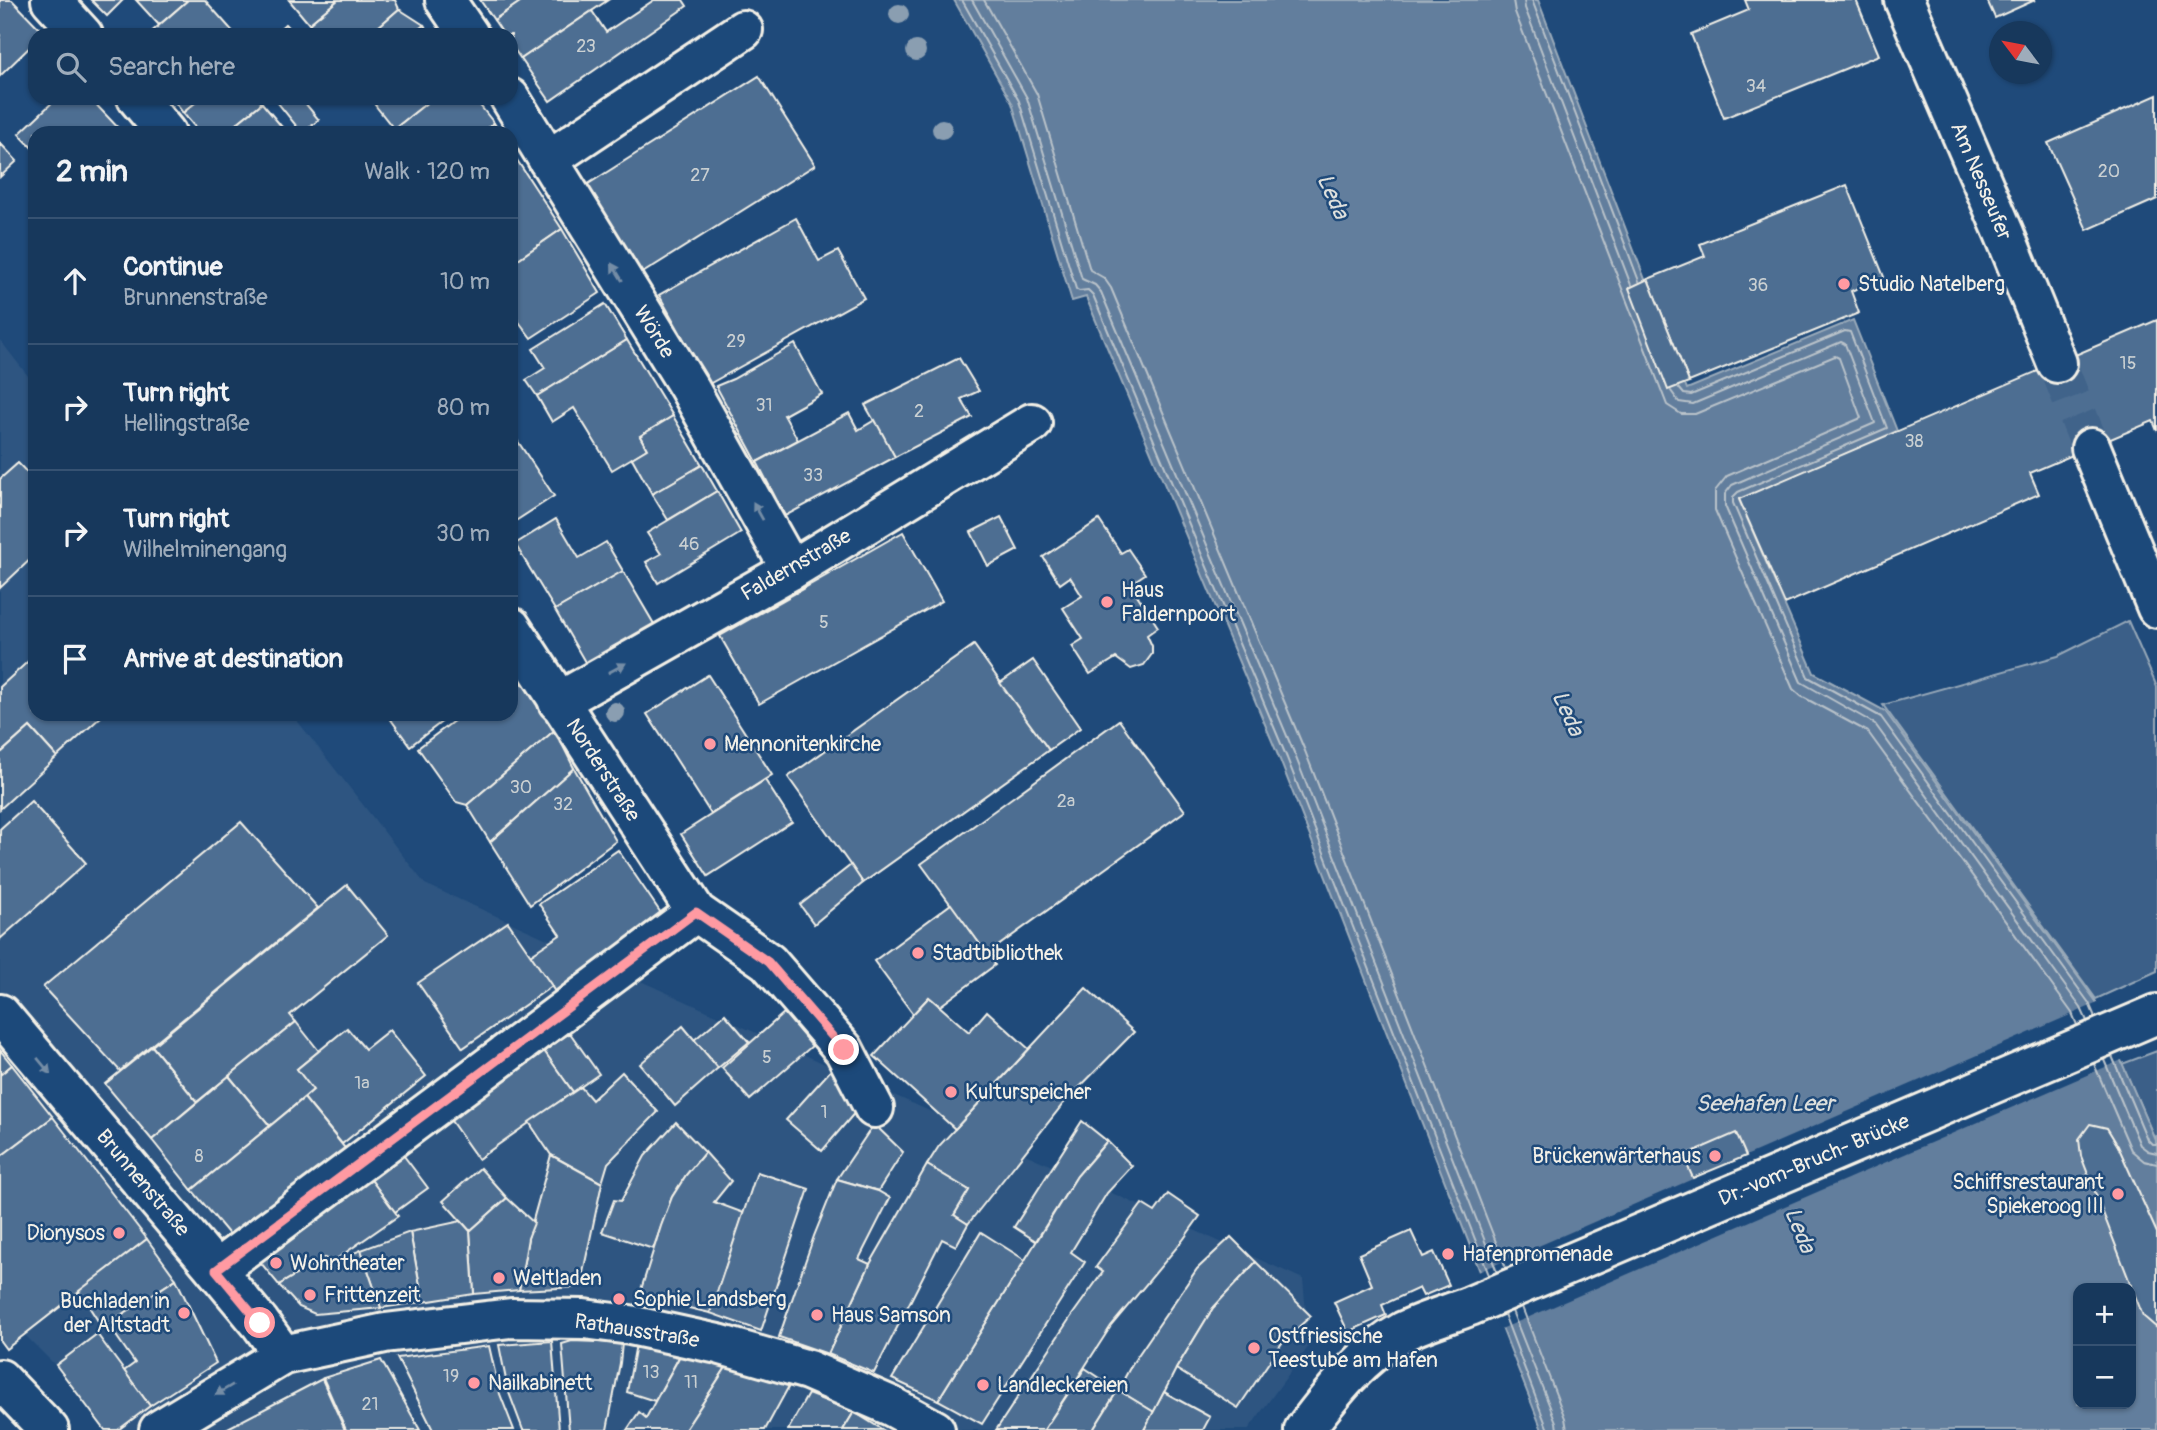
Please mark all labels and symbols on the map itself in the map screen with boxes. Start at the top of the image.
north arrow [1989,21,2052,84]
house number: 23 [576,35,596,58]
house number: 34 [1746,75,1767,98]
street label: Am Nesseufer [1944,118,2018,245]
house number: 20 [2098,160,2120,183]
house number: 27 [690,164,710,187]
water label: Leda [1310,169,1356,224]
one-way arrow [611,263,624,282]
place label: Studio Natelberg [1858,271,2005,298]
house number: 36 [1748,274,1768,297]
marker: Studio Natelberg [1836,276,1852,292]
street label: Wörde [627,301,681,364]
house number: 29 [726,330,746,353]
house number: 15 [2120,352,2136,375]
house number: 31 [755,394,773,417]
house number: 2 [914,400,924,423]
house number: 38 [1904,430,1924,453]
house number: 33 [803,464,823,487]
one-way arrow [752,501,764,520]
street label: Faldernstraße [736,522,857,607]
house number: 46 [679,533,699,556]
place label: Haus Faldernpoort [1121,577,1236,628]
marker: Haus Faldernpoort [1099,594,1115,610]
house number: 5 [819,611,829,634]
one-way arrow [607,662,627,674]
water label: Leda [1545,686,1591,741]
street label: Norderstraße [560,713,647,827]
place label: Mennonitenkirche [724,731,882,758]
marker: Mennonitenkirche [702,736,718,752]
house number: 30 [510,776,532,799]
house number: 2a [1057,790,1075,813]
house number: 32 [553,793,573,816]
place label: Stadtbibliothek [932,940,1063,967]
marker: Stadtbibliothek [910,945,926,961]
route end [828,1034,859,1065]
house number: 5 [762,1046,772,1069]
one-way arrow [36,1058,51,1075]
house number: 1a [354,1072,370,1095]
place label: Kulturspeicher [965,1079,1092,1106]
marker: Kulturspeicher [943,1084,959,1100]
water label: Seehafen Leer [1696,1089,1837,1118]
house number: 1 [820,1101,828,1124]
street label: Dr.-vom-Bruch- Brücke [1715,1107,1914,1212]
street label: Brunnenstraße [90,1124,196,1243]
place label: Brückenwärterhaus [1532,1143,1702,1170]
house number: 8 [194,1145,204,1168]
marker: Brückenwärterhaus [1707,1148,1723,1164]
place label: Schiffsrestaurant Spiekeroog III [1952,1169,2105,1220]
marker: Schiffsrestaurant Spiekeroog III [2110,1186,2126,1202]
water label: Leda [1778,1203,1823,1258]
place label: Dionysos [27,1220,106,1247]
marker: Dionysos [111,1225,127,1241]
place label: Hafenpromenade [1462,1241,1614,1268]
marker: Hafenpromenade [1440,1246,1456,1262]
place label: Wohntheater [290,1250,405,1277]
marker: Wohntheater [268,1255,284,1271]
place label: Weltladen [513,1265,602,1292]
marker: Weltladen [491,1270,507,1286]
place label: Frittenzeit [324,1282,421,1309]
place label: Sophie Landsberg [633,1286,787,1313]
marker: Frittenzeit [302,1287,318,1303]
place label: Buchladen in der Altstadt [60,1288,171,1339]
marker: Sophie Landsberg [611,1291,627,1307]
place label: Haus Samson [831,1302,951,1329]
marker: Buchladen in der Altstadt [176,1305,192,1321]
route start [244,1307,275,1338]
marker: Haus Samson [809,1307,825,1323]
street label: Rathausstraße [573,1308,702,1354]
place label: Ostfriesische Teestube am Hafen [1268,1323,1438,1374]
marker: Ostfriesische Teestube am Hafen [1246,1340,1262,1356]
house number: 13 [642,1361,660,1384]
house number: 19 [443,1365,459,1388]
place label: Nailkabinett [488,1370,593,1397]
house number: 11 [684,1371,698,1394]
place label: Landleckereien [997,1372,1128,1399]
marker: Nailkabinett [466,1375,482,1391]
marker: Landleckereien [975,1377,991,1393]
one-way arrow [215,1384,234,1397]
house number: 21 [361,1393,379,1416]

